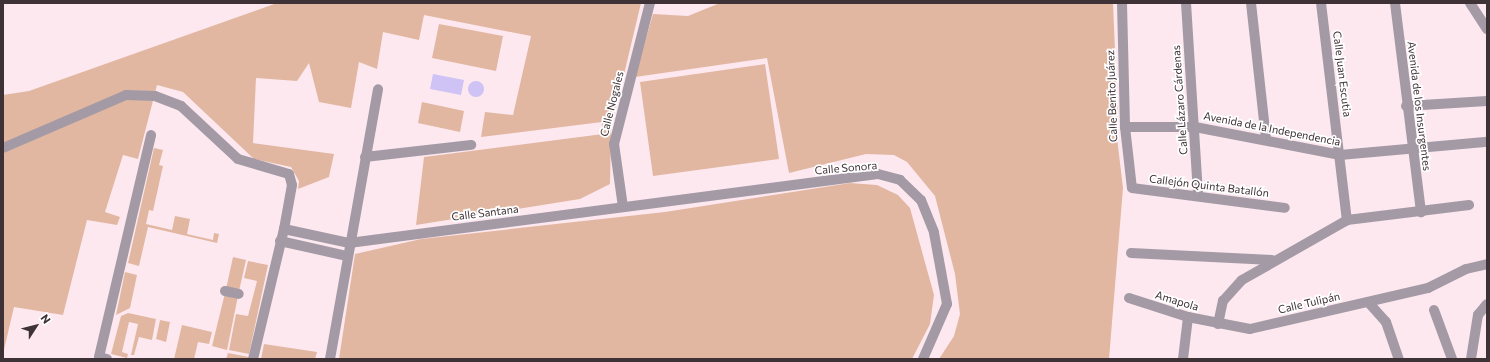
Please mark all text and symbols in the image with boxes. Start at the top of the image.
street label: Calle Juan Escutia [1330,30,1354,118]
street label: Avenida de los Insurgentes [1404,40,1434,172]
street label: Calle Lázaro Cárdenas [1170,45,1190,155]
street label: Calle Benito Juárez [1104,50,1120,142]
street label: Calle Nogales [598,70,626,138]
street label: Avenida de la Independencia [1202,109,1342,149]
street label: Calle Sonora [814,159,878,177]
street label: Callejón Quinta Batallón [1148,172,1270,200]
street label: Calle Santana [451,202,519,224]
street label: Amapola [1154,288,1200,314]
street label: Calle Tulipán [1277,289,1341,317]
north arrow [16,306,56,346]
text: N [38,311,54,326]

